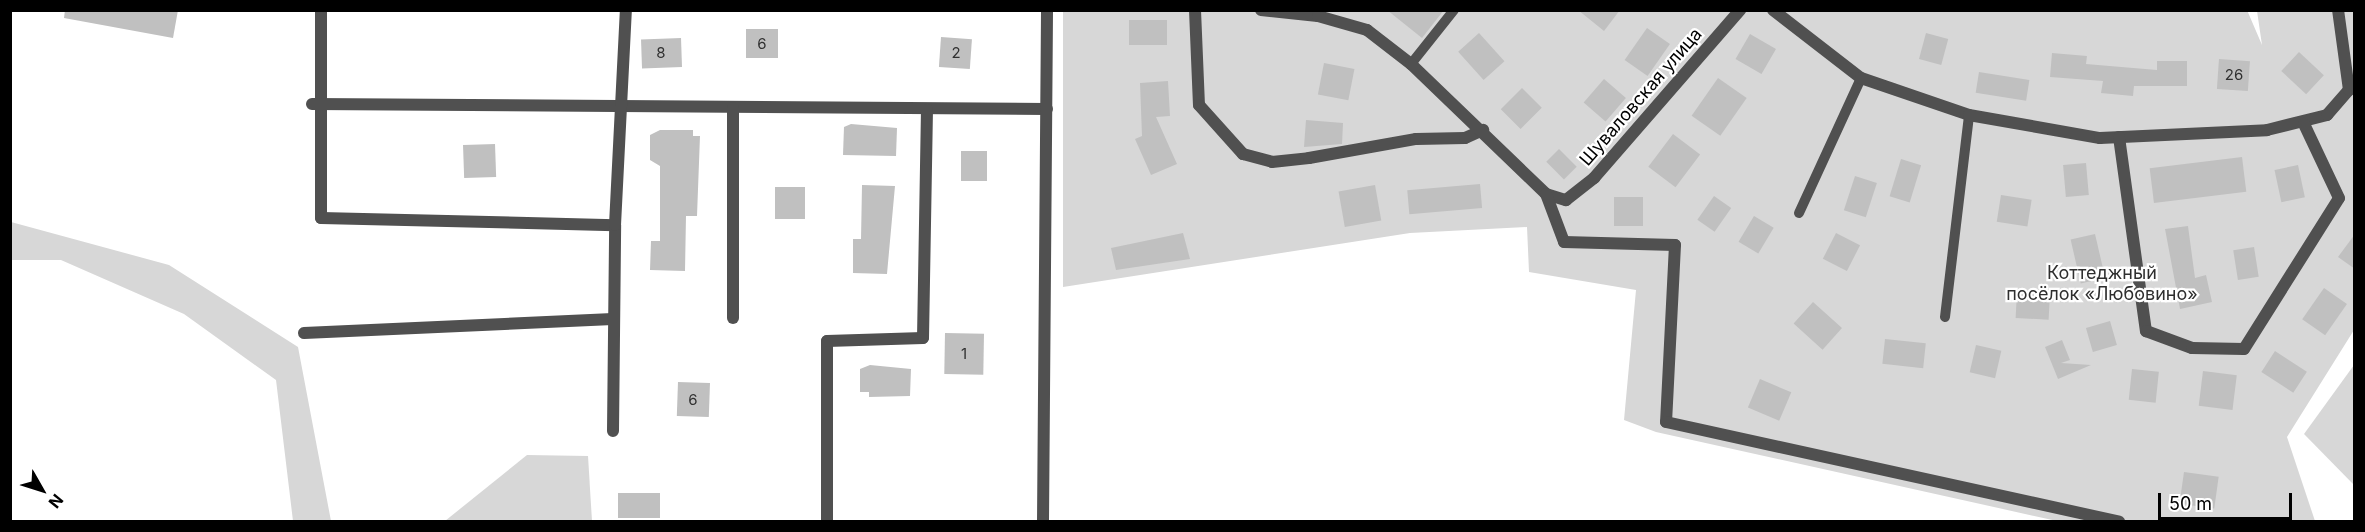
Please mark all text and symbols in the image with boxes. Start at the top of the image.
street label: Шуваловская улица [1575,24,1707,170]
house number: 6 [757,35,767,53]
house number: 8 [656,44,666,62]
house number: 2 [951,44,961,62]
house number: 26 [2225,66,2243,84]
park label: Коттеджный посёлок «Любовино» [2006,263,2198,306]
house number: 1 [961,345,967,363]
house number: 6 [688,391,698,409]
north arrow [12,460,72,520]
scale bar [2161,481,2294,519]
text: N [44,490,68,512]
text: 50 m [2169,493,2212,514]

